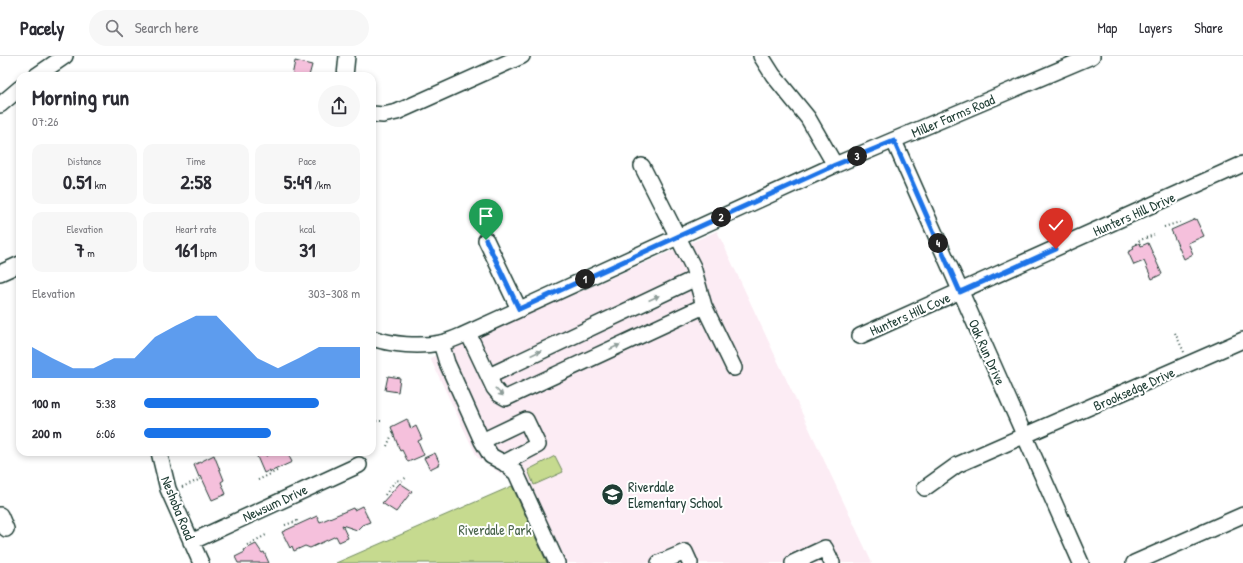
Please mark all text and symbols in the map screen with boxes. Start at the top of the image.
search box [89,10,369,46]
text: Pacely [20,15,65,41]
icon: search [103,17,125,39]
text: Search here [135,17,199,38]
text: Map [1097,18,1117,37]
text: Layers [1139,18,1172,37]
text: Share [1194,18,1223,37]
text: Morning run [32,82,129,112]
button: share [318,85,360,127]
street label: Miller Farms Road [908,89,998,142]
text: 07:26 [32,112,59,130]
pin: 3 [847,146,867,166]
text: 3 [855,149,859,163]
text: Distance [68,154,101,168]
text: Time [186,154,206,168]
text: Pace [298,154,316,168]
text: 0.51 [63,168,92,195]
text: 2:58 [180,168,212,195]
text: 5:49 [284,168,312,195]
text: km [92,178,106,192]
text: /km [312,178,331,192]
street label: Hunters Hill Drive [1090,187,1178,240]
pin [469,199,503,240]
icon: arrive [475,205,497,227]
pin: 2 [711,207,731,227]
pin [1039,208,1073,249]
text: 2 [718,210,724,224]
icon: check [1045,214,1067,236]
text: Elevation [66,222,103,236]
text: Heart rate [175,222,217,236]
text: kcal [299,222,315,236]
pin: 4 [928,233,948,253]
text: 7 [75,236,85,263]
text: 161 [175,236,198,263]
text: 31 [299,236,315,263]
text: 4 [936,236,940,250]
text: m [85,246,95,260]
text: bpm [198,246,217,260]
pin: 1 [575,269,595,289]
text: 1 [583,272,587,286]
text: Elevation [32,284,75,302]
text: 303–308 m [308,284,360,302]
street label: Hunters Hill Cove [867,287,953,340]
one-way arrow [648,295,660,301]
street label: Oak Run Drive [965,316,1011,388]
one-way arrow [609,344,621,350]
one-way arrow [531,350,542,356]
street label: Brooksedge Drive [1090,362,1178,416]
one-way arrow [494,387,504,397]
text: 100 m [32,394,60,412]
text: 5:38 [96,394,116,412]
text: 200 m [32,424,62,442]
text: 6:06 [96,424,115,442]
street label: Neshoba Road [157,473,200,543]
place label: Riverdale Elementary School [628,477,723,513]
street label: Newsum Drive [239,479,311,526]
school or university icon: Riverdale Elementary School [600,482,626,508]
park label: Riverdale Park [459,520,532,539]

